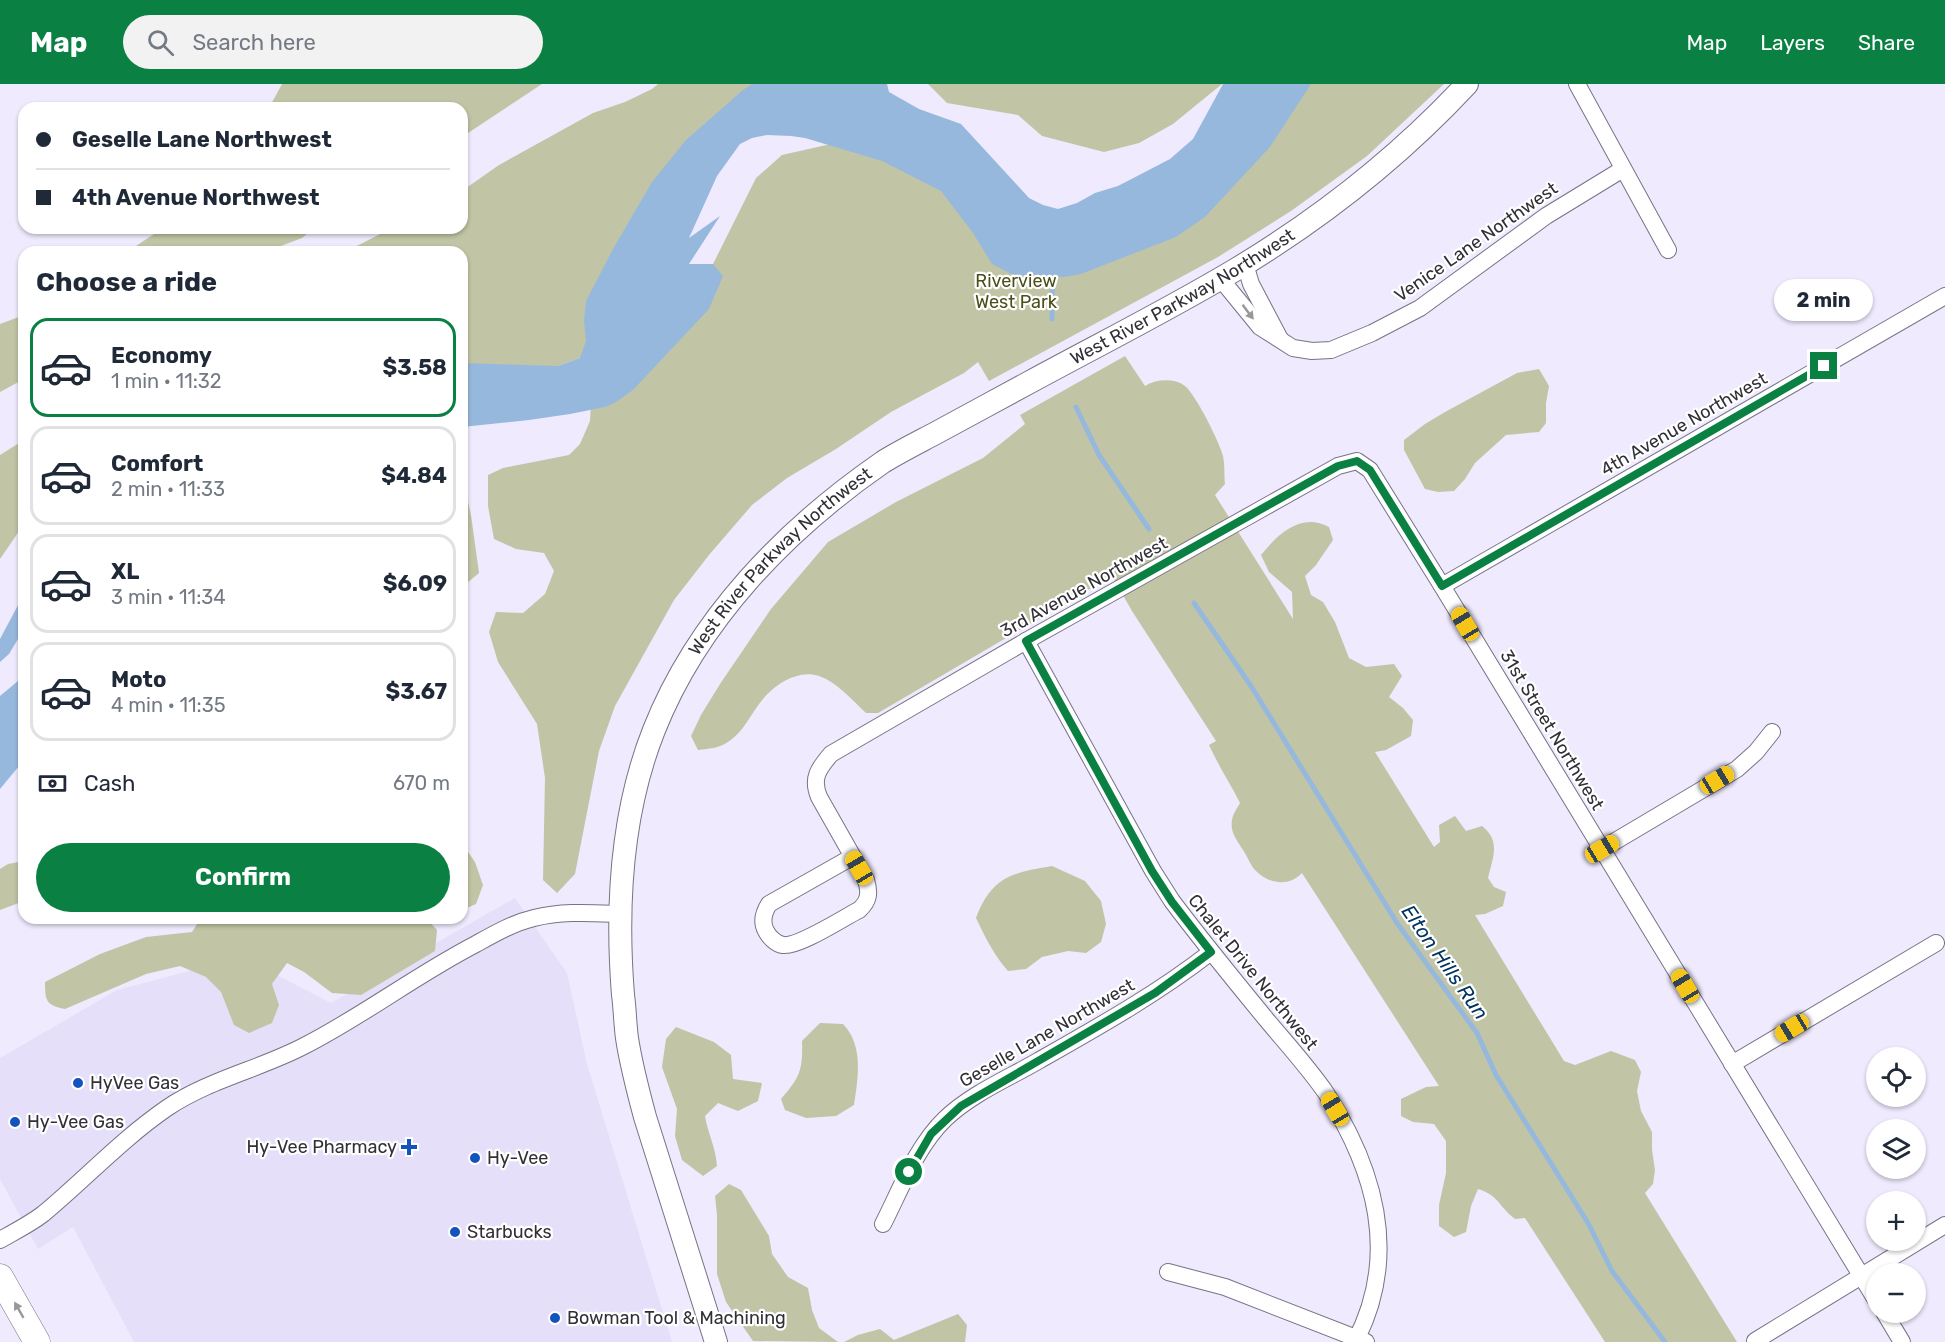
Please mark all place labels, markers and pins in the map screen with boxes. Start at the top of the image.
place label: HyVee Gas [90,1072,179,1094]
marker: HyVee Gas [71,1076,85,1090]
place label: Hy-Vee Gas [27,1111,124,1133]
marker: Hy-Vee Gas [8,1115,22,1129]
place label: Hy-Vee Pharmacy [246,1136,397,1158]
marker: Hy-Vee Pharmacy [402,1140,416,1154]
place label: Hy-Vee [487,1147,548,1169]
marker: Hy-Vee [468,1151,482,1165]
place label: Starbucks [467,1221,552,1243]
marker: Starbucks [448,1225,462,1239]
place label: Bowman Tool & Machining [567,1307,786,1329]
marker: Bowman Tool & Machining [548,1311,562,1325]

